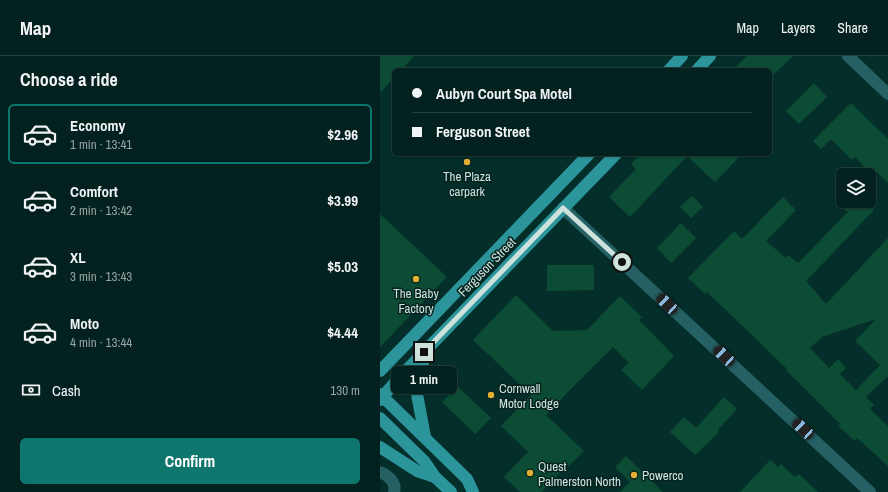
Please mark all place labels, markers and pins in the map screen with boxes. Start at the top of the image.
marker: The Plaza carpark [462,157,472,167]
place label: The Plaza carpark [443,168,491,200]
marker: The Baby Factory [411,274,421,284]
place label: The Baby Factory [393,285,439,317]
place label: Cornwall Motor Lodge [499,380,559,412]
marker: Cornwall Motor Lodge [486,390,496,400]
place label: Quest Palmerston North [538,458,621,490]
place label: Powerco [642,467,684,484]
marker: Quest Palmerston North [525,468,535,478]
marker: Powerco [629,470,639,480]

